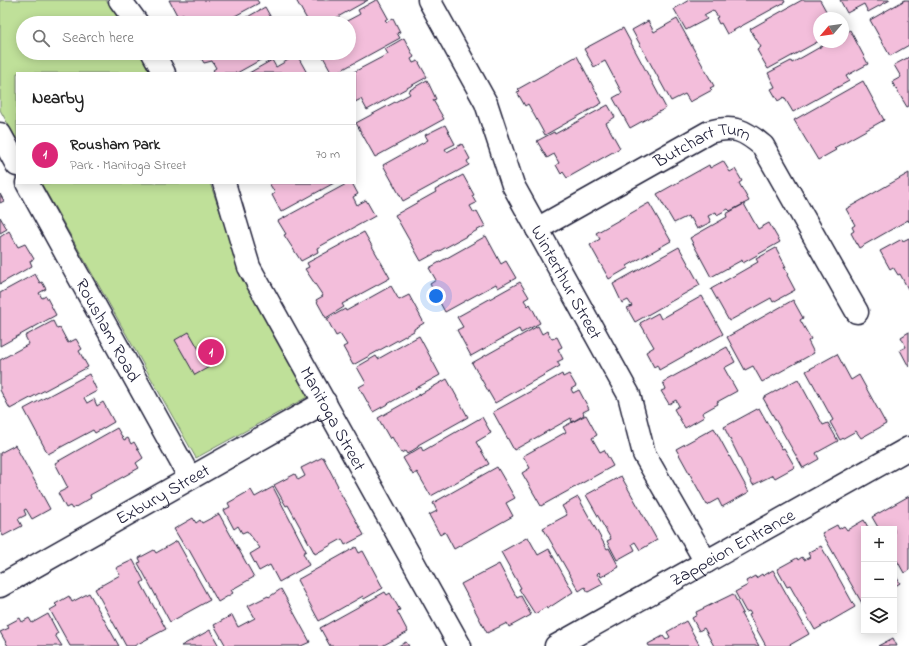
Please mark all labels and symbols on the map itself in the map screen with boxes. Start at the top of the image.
north arrow [813,12,849,48]
street label: Butchart Turn [649,118,756,176]
street label: Winterthur Street [523,221,607,345]
street label: Rousham Road [67,275,146,388]
your location [426,286,446,306]
pin: 1 [198,337,224,367]
street label: Manitoga Street [292,362,371,476]
street label: Exbury Street [112,459,216,533]
street label: Zappeion Entrance [666,503,801,594]

